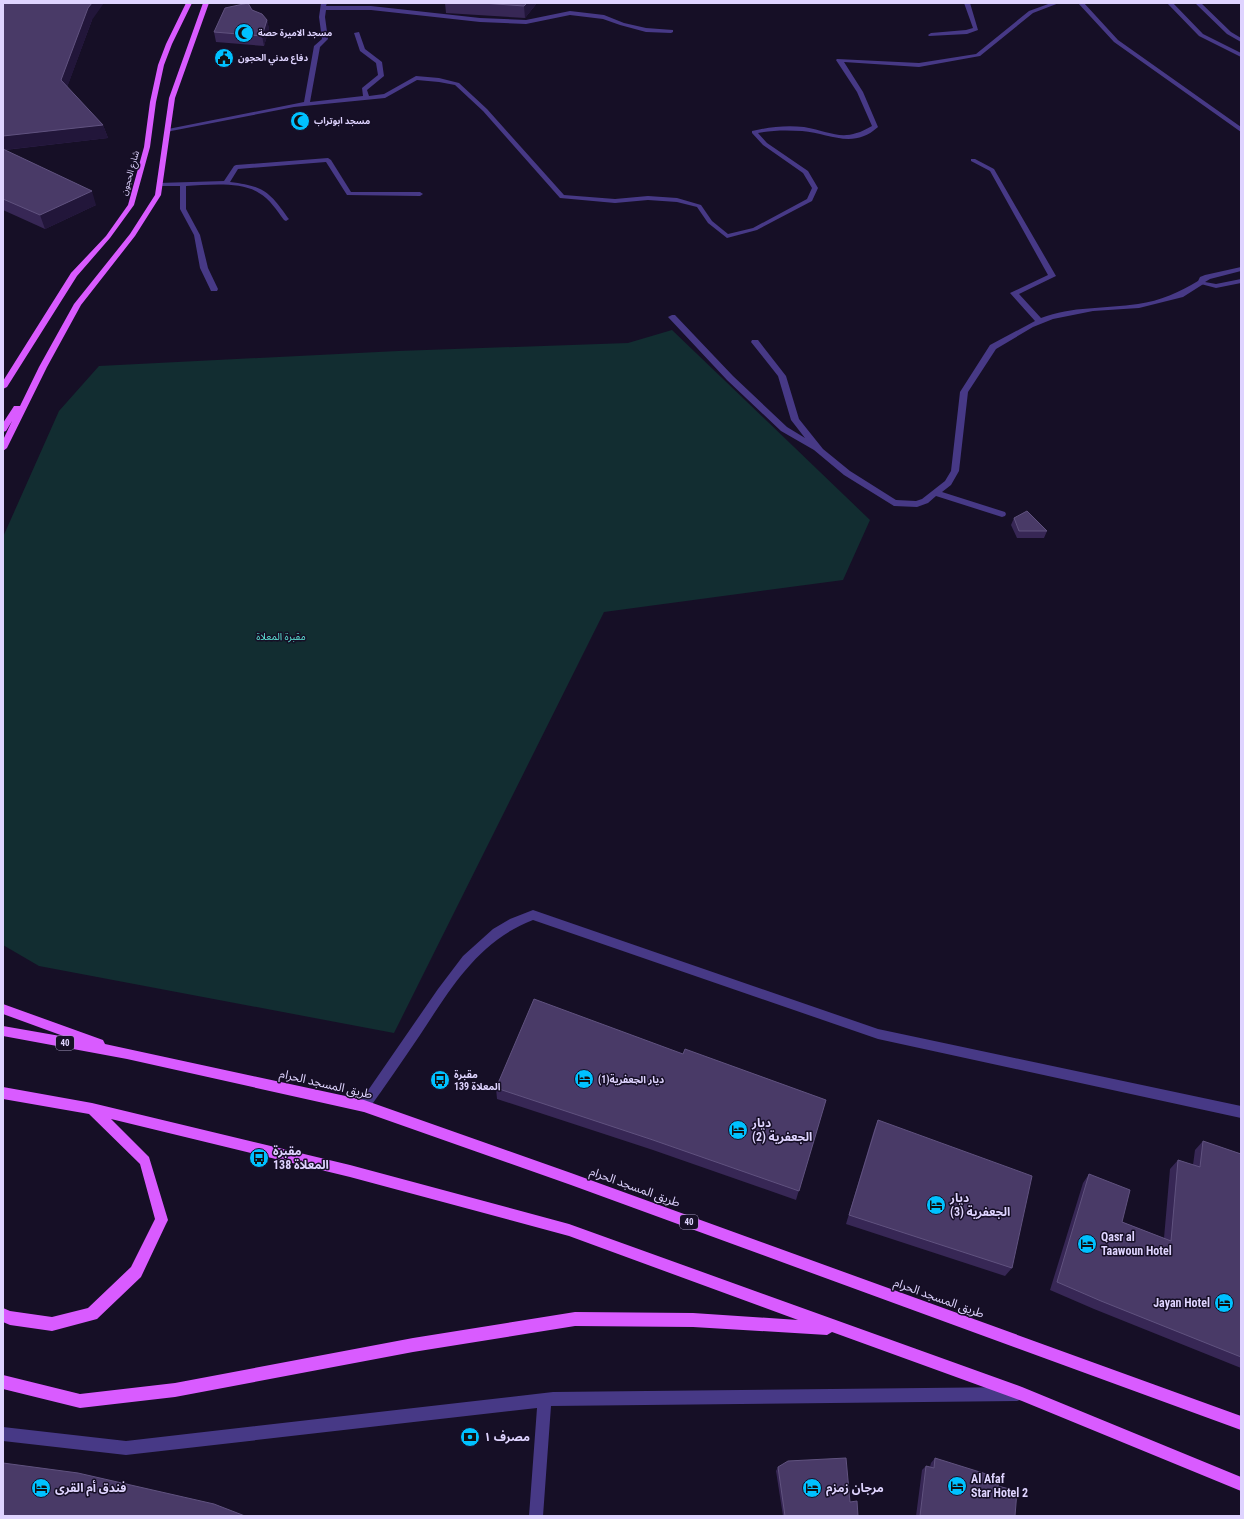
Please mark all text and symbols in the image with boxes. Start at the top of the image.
mosque icon: مسجد الاميرة حصة [233,22,255,44]
place label: مسجد الاميرة حصة [258,28,332,39]
public building icon: دفاع مدني الحجون [213,47,235,69]
place label: دفاع مدني الحجون [238,53,308,66]
mosque icon: مسجد ابوتراب [289,110,311,132]
place label: مسجد ابوتراب [314,116,370,127]
street label: شارع الحجون [119,150,143,197]
park label: مقبرة المعلاة [256,631,306,643]
road number: 40 [56,1036,74,1050]
street label: طريق المسجد الحرام [278,1066,374,1103]
hotel icon: ديار الجعفرية(1) [573,1068,595,1090]
bus stop icon: مقبرة المعلاة 139 [429,1069,451,1091]
place label: مقبرة المعلاة 139 [454,1069,501,1092]
place label: ديار الجعفرية(1) [598,1073,664,1086]
place label: ديار الجعفرية (2) [751,1116,812,1144]
hotel icon: ديار الجعفرية (2) [727,1119,749,1141]
place label: مقبرة المعلاة 138 [273,1144,329,1172]
bus stop icon: مقبرة المعلاة 138 [248,1147,270,1169]
street label: طريق المسجد الحرام [587,1164,682,1212]
place label: ديار الجعفرية (3) [949,1191,1010,1219]
hotel icon: ديار الجعفرية (3) [925,1194,947,1216]
road number: 40 [680,1215,698,1229]
place label: Qasr al Taawoun Hotel [1101,1230,1172,1258]
hotel icon: Qasr al Taawoun Hotel [1076,1233,1098,1255]
street label: طريق المسجد الحرام [891,1275,986,1323]
hotel icon: Jayan Hotel [1213,1292,1235,1314]
place label: Jayan Hotel [1153,1296,1210,1310]
bank icon: مصرف ١ [459,1426,481,1448]
place label: مصرف ١ [484,1430,530,1444]
place label: Al Afaf Star Hotel 2 [971,1472,1028,1500]
hotel icon: Al Afaf Star Hotel 2 [946,1475,968,1497]
hotel icon: فندق أم القرى [30,1477,52,1499]
hotel icon: مرجان زمزم [801,1477,823,1499]
place label: فندق أم القرى [55,1480,126,1497]
place label: مرجان زمزم [826,1481,884,1497]

